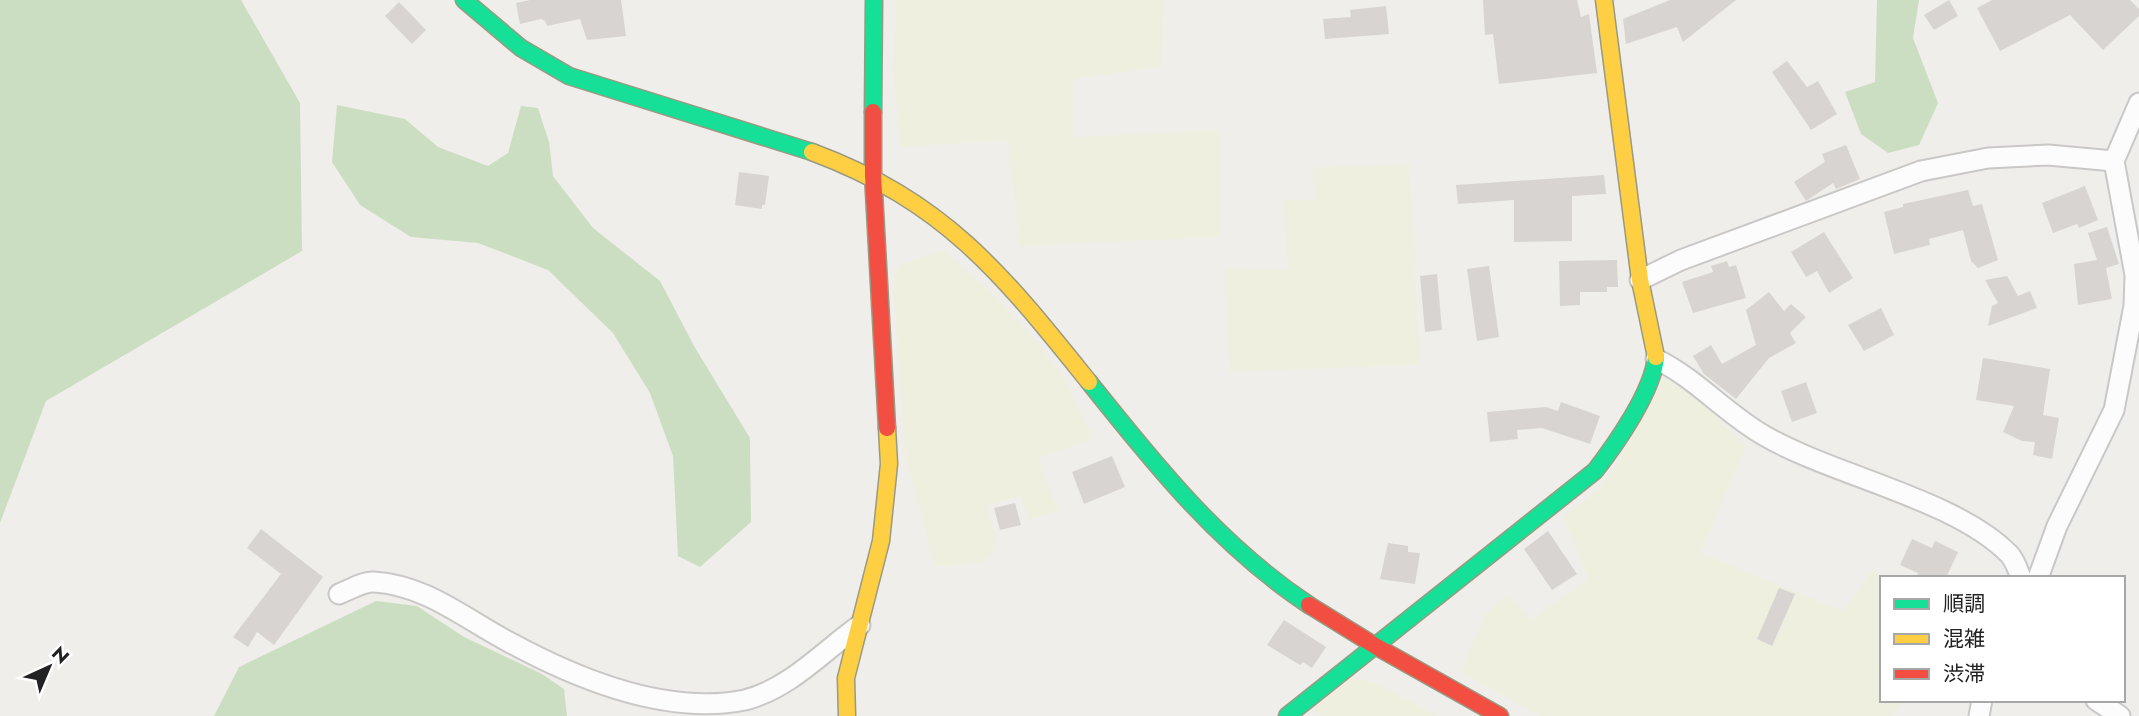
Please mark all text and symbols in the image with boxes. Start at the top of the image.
legend [1880,576,2125,702]
text: 順調 [1943,589,1985,619]
text: 混雑 [1943,624,1985,654]
north arrow [14,632,84,702]
text: N [46,640,75,670]
text: 渋滞 [1943,659,1985,689]

